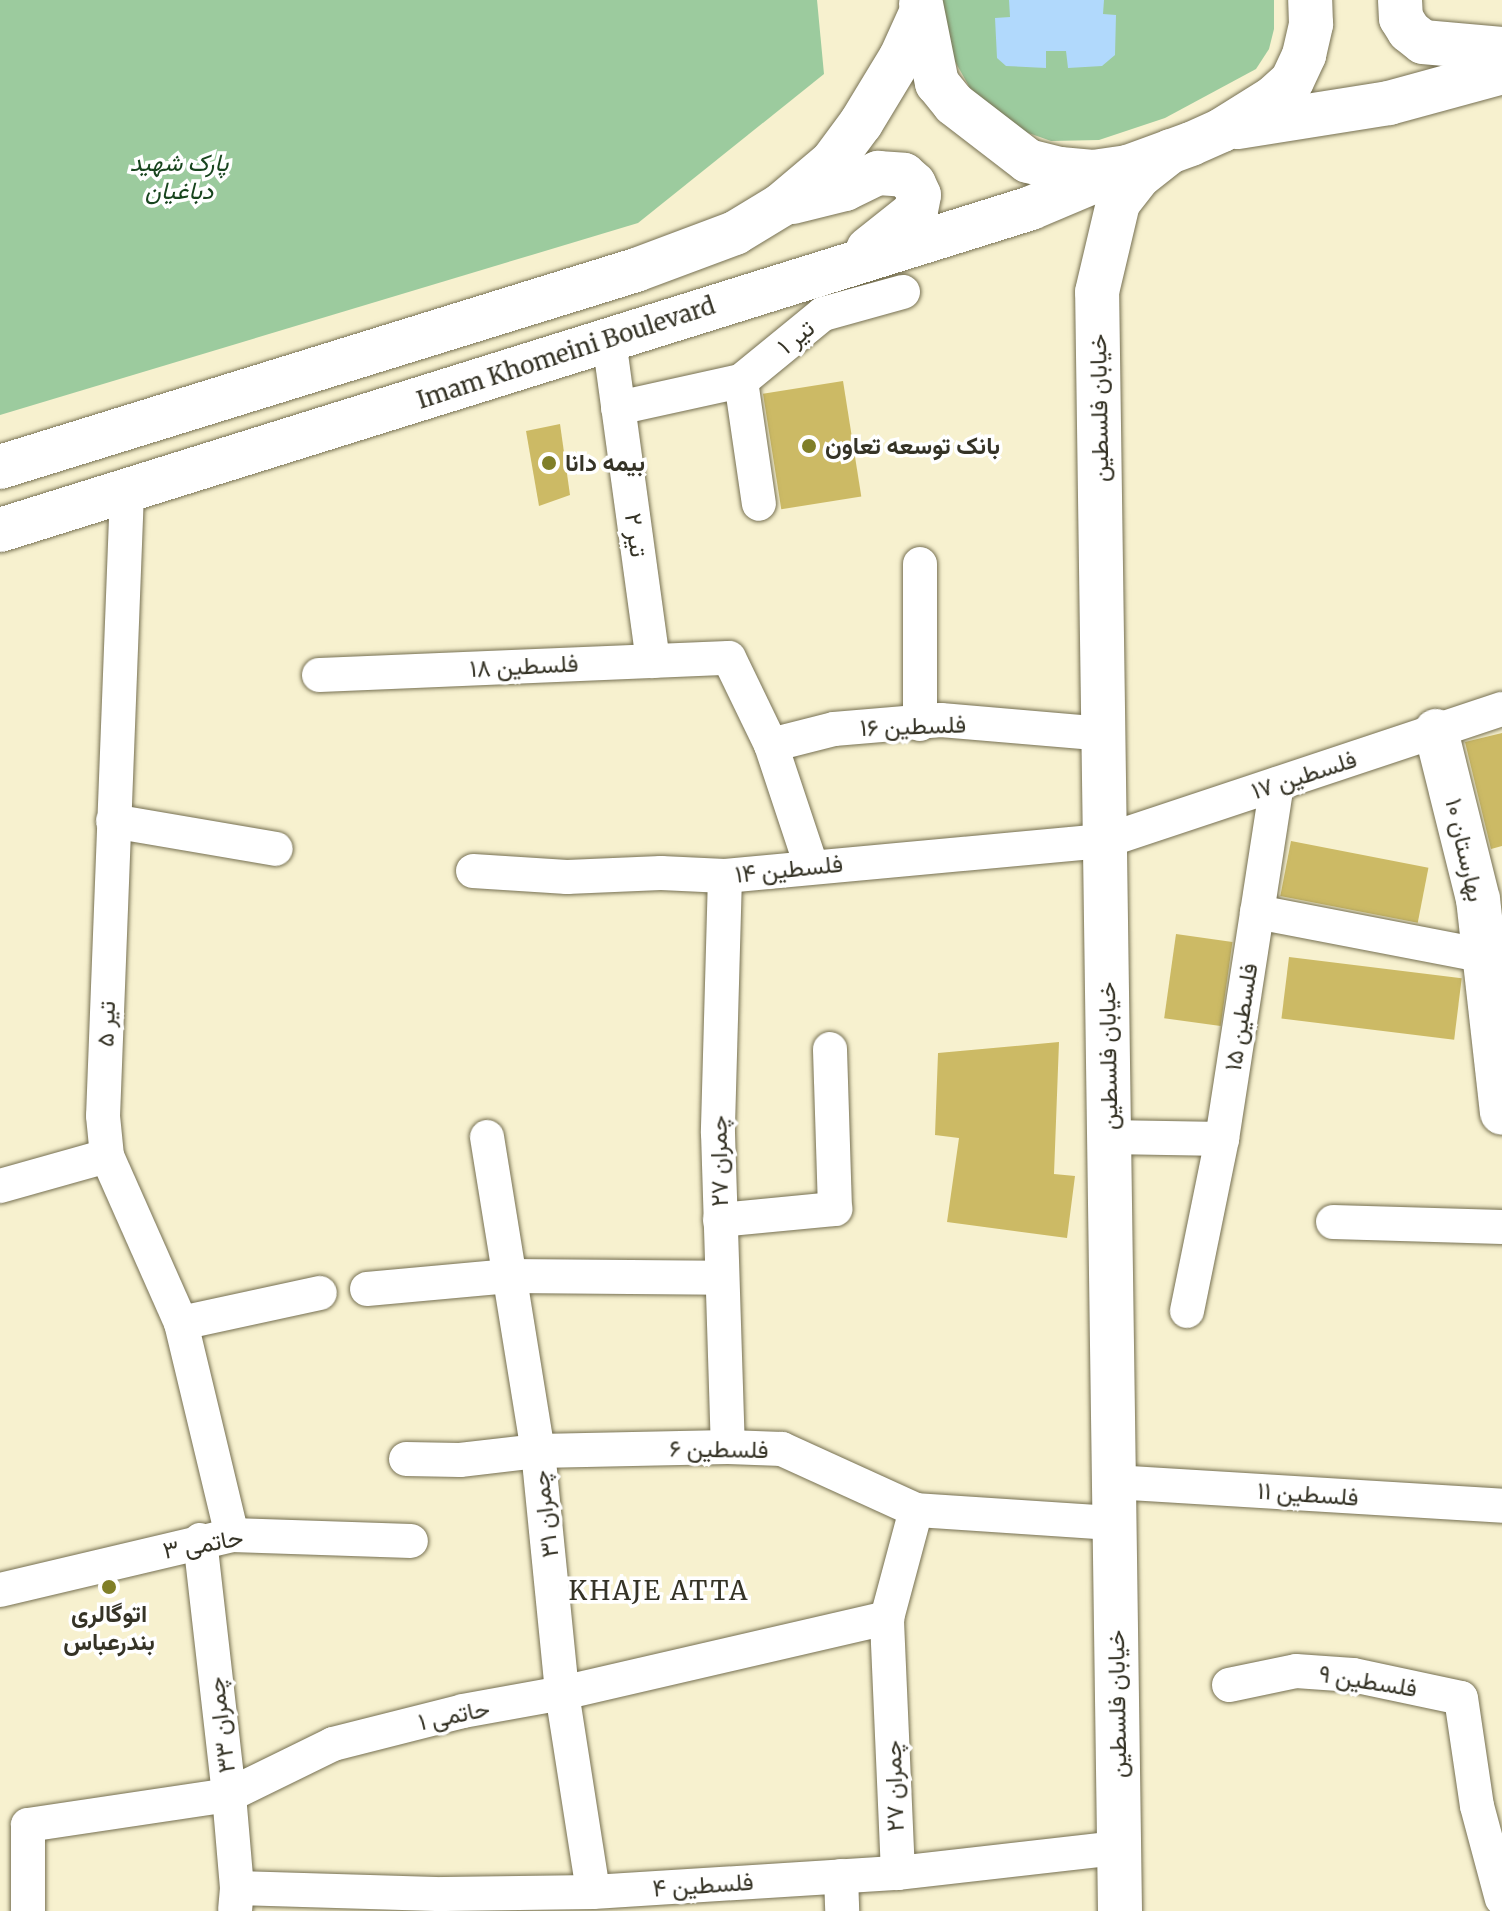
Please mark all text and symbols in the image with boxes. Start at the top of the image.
park label: پارک شهید دباغیان [130,149,228,205]
street label: Imam Khomeini Boulevard [413,291,719,415]
street label: تیر ۱ [772,314,820,360]
street label: خیابان فلسطین [1083,334,1115,482]
place label: بانک توسعه تعاون [825,432,1000,460]
marker: بانک توسعه تعاون [800,437,818,455]
place label: بیمه دانا [565,449,645,477]
marker: بیمه دانا [540,454,558,472]
street label: تیر ۲ [619,511,653,559]
street label: فلسطین ۱۸ [469,649,579,683]
street label: فلسطین ۱۶ [859,710,967,742]
street label: فلسطین ۱۷ [1248,745,1360,805]
street label: بهارستان ۱۰ [1439,796,1491,904]
street label: فلسطین ۱۴ [734,849,844,889]
street label: فلسطین ۱۵ [1218,961,1264,1073]
street label: خیابان فلسطین [1092,982,1124,1130]
street label: تیر ۵ [91,1001,121,1047]
street label: چمران ۲۷ [704,1115,734,1207]
street label: فلسطین ۶ [669,1434,769,1464]
street label: چمران ۳۱ [525,1469,565,1559]
street label: فلسطین ۱۱ [1256,1476,1360,1512]
street label: حاتمی ۳ [161,1523,245,1565]
district label: KHAJE ATTA [569,1575,749,1607]
marker: اتوگالری بندرعباس [100,1578,118,1596]
place label: اتوگالری بندرعباس [63,1600,155,1656]
street label: خیابان فلسطین [1101,1630,1133,1778]
street label: فلسطین ۹ [1317,1659,1419,1703]
street label: چمران ۳۳ [201,1675,241,1775]
street label: حاتمی ۱ [416,1693,492,1737]
street label: چمران ۲۷ [878,1740,910,1832]
street label: فلسطین ۴ [651,1867,755,1903]

